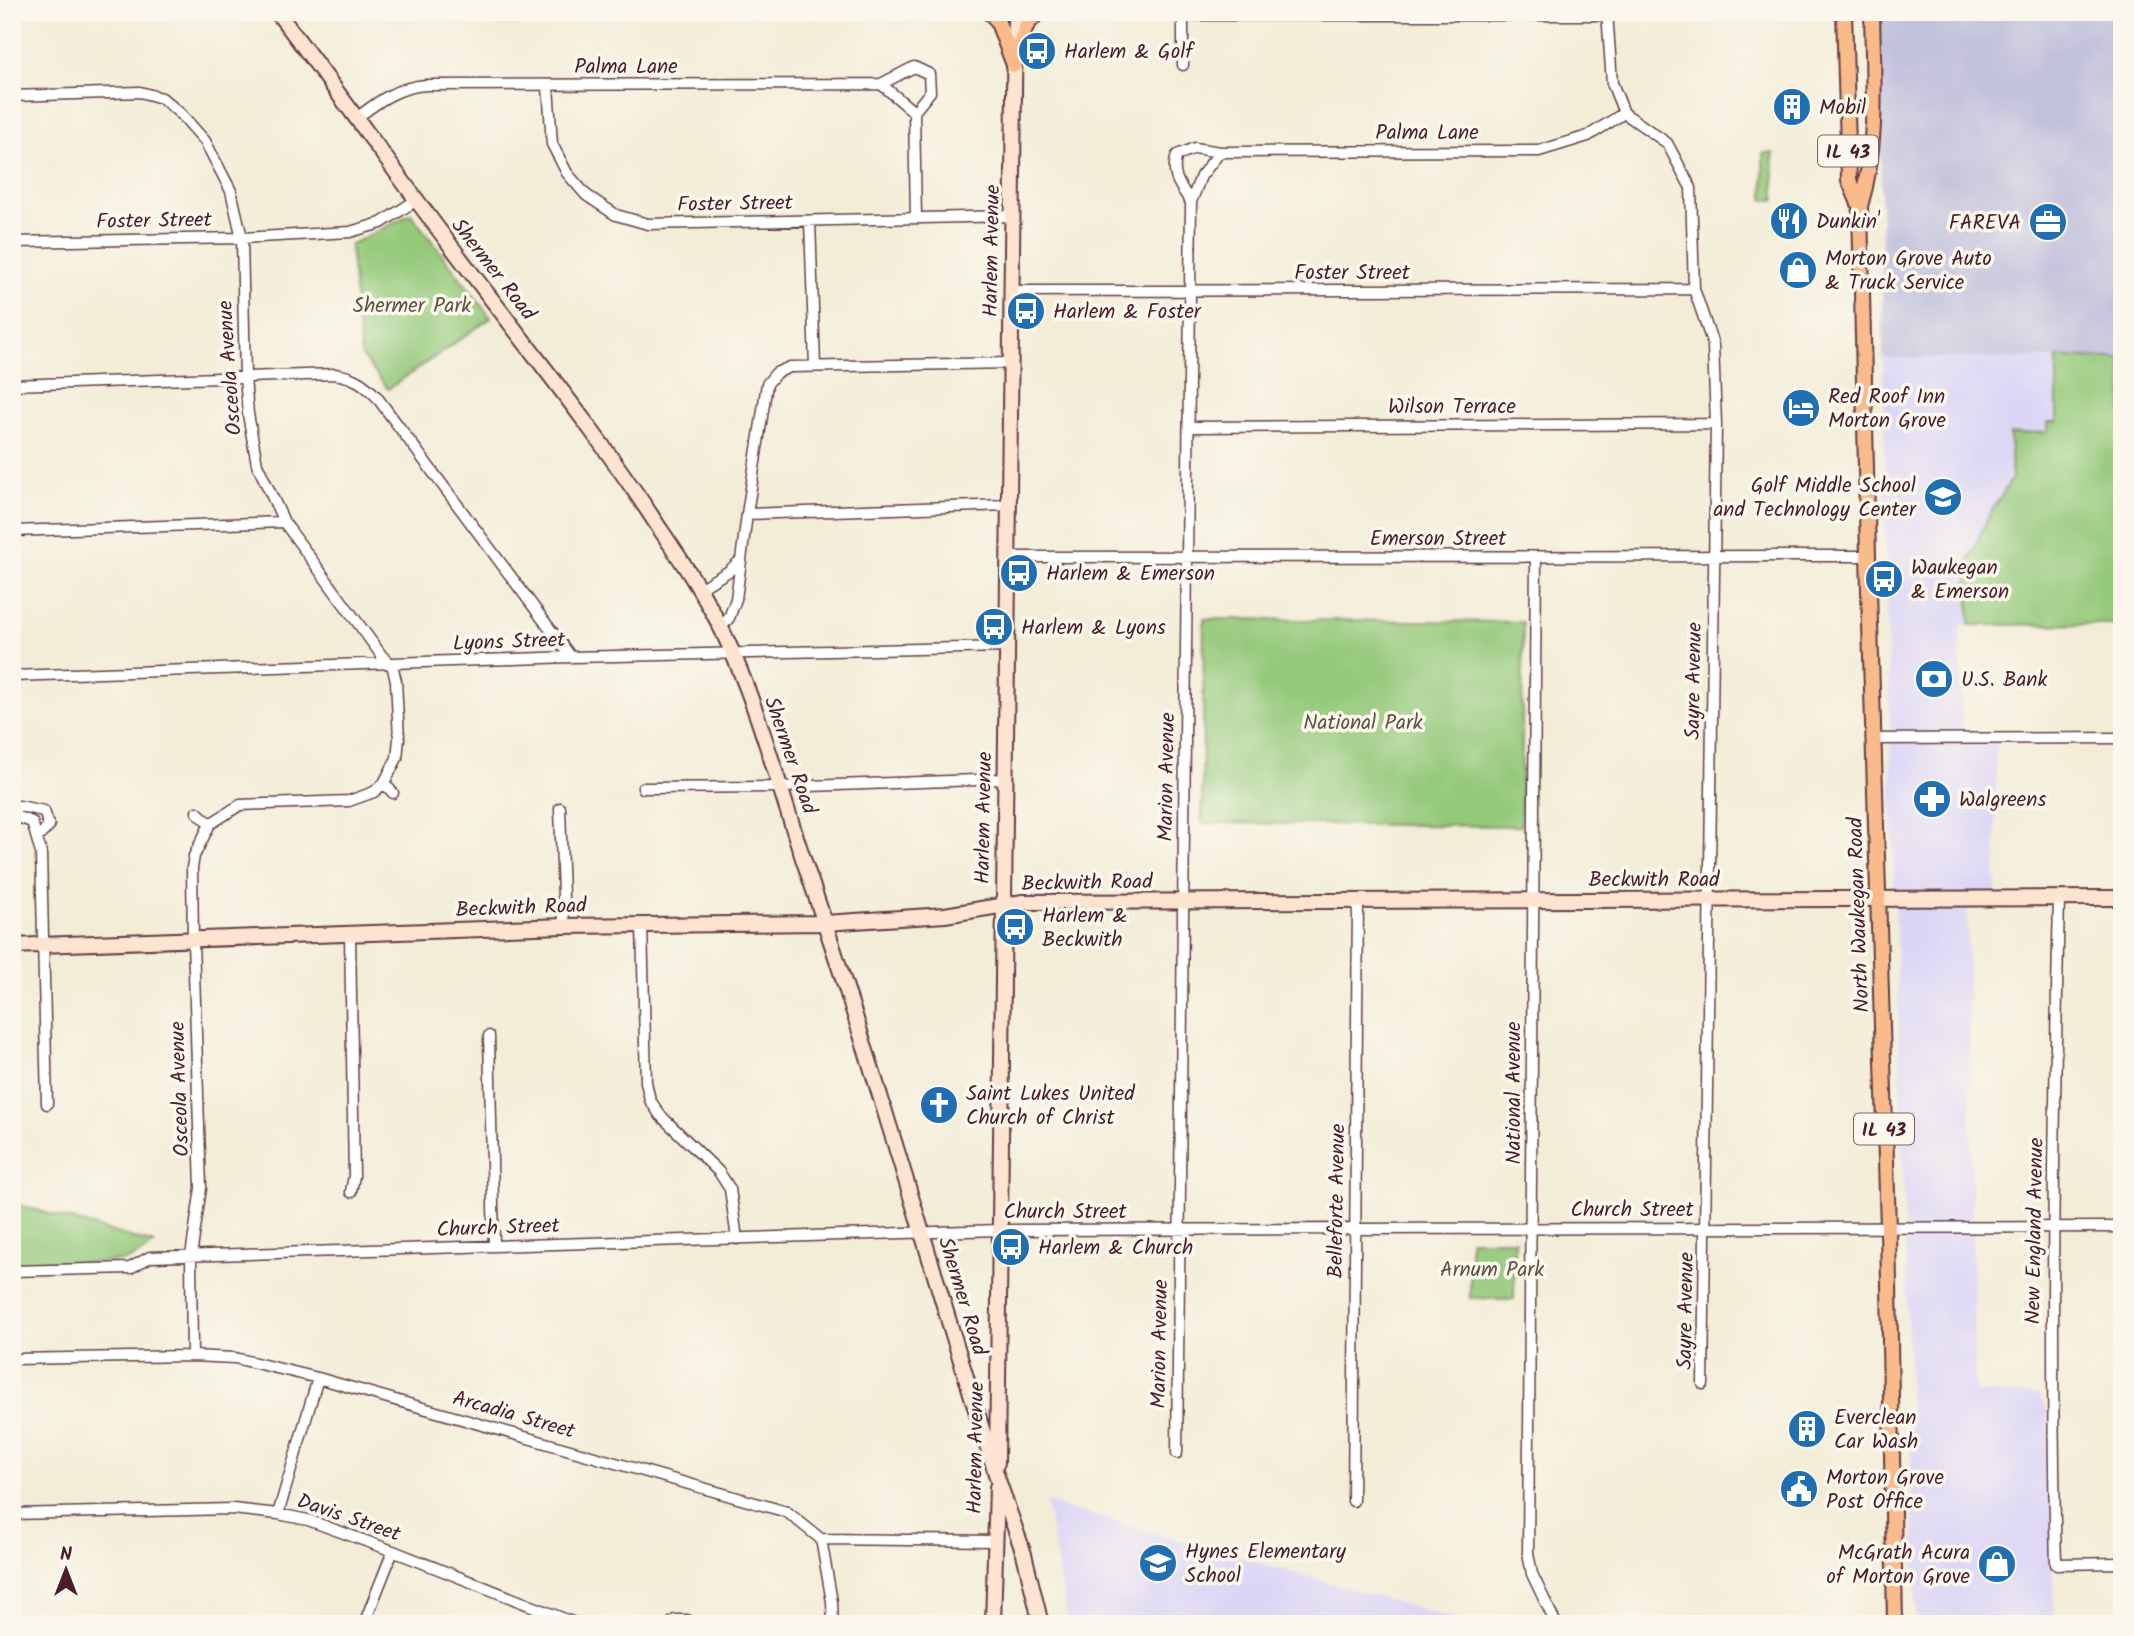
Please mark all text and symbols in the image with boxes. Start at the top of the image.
bus stop icon: Harlem & Golf [1016,30,1058,72]
place label: Harlem & Golf [1064,36,1195,69]
street label: Palma Lane [574,51,678,84]
building icon: Mobil [1771,86,1813,128]
place label: Mobil [1819,92,1866,125]
street label: Palma Lane [1375,117,1479,150]
road number: IL 43 [1818,136,1878,167]
street label: Harlem Avenue [975,184,1010,318]
street label: Foster Street [677,187,794,222]
restaurant icon: Dunkin' [1768,200,1810,242]
office icon: FAREVA [2027,201,2069,243]
street label: Foster Street [96,204,213,239]
place label: Dunkin' [1816,206,1881,239]
place label: FAREVA [1949,207,2021,240]
street label: Shermer Road [442,212,544,329]
place label: Morton Grove Auto & Truck Service [1825,243,1992,300]
shop icon: Morton Grove Auto & Truck Service [1777,249,1819,291]
street label: Foster Street [1294,257,1411,290]
park label: Shermer Park [353,290,471,323]
bus stop icon: Harlem & Foster [1005,290,1047,332]
place label: Harlem & Foster [1053,296,1202,329]
street label: Osceola Avenue [209,299,252,437]
place label: Red Roof Inn Morton Grove [1828,381,1946,438]
hotel icon: Red Roof Inn Morton Grove [1780,387,1822,429]
street label: Wilson Terrace [1388,391,1516,424]
place label: Golf Middle School and Technology Center [1713,470,1917,527]
school or university icon: Golf Middle School and Technology Center [1922,476,1964,518]
street label: Emerson Street [1370,523,1507,556]
bus stop icon: Harlem & Emerson [998,552,1040,594]
place label: Waukegan & Emerson [1911,552,2009,609]
place label: Harlem & Emerson [1046,558,1215,591]
bus stop icon: Waukegan & Emerson [1863,558,1905,600]
bus stop icon: Harlem & Lyons [973,606,1015,648]
place label: Harlem & Lyons [1021,612,1166,645]
street label: Sayre Avenue [1677,621,1712,740]
street label: Lyons Street [452,624,567,661]
bank icon: U.S. Bank [1913,658,1955,700]
place label: U.S. Bank [1961,664,2048,697]
street label: Shermer Road [754,692,825,819]
park label: National Park [1303,707,1423,740]
street label: Marion Avenue [1150,712,1185,842]
street label: Harlem Avenue [967,751,1002,885]
pharmacy icon: Walgreens [1911,778,1953,820]
place label: Walgreens [1959,784,2046,817]
street label: North Waukegan Road [1840,816,1879,1013]
street label: Beckwith Road [1588,864,1720,897]
street label: Beckwith Road [1021,866,1153,901]
street label: Beckwith Road [455,890,588,927]
place label: Harlem & Beckwith [1042,900,1127,957]
bus stop icon: Harlem & Beckwith [994,906,1036,948]
street label: Osceola Avenue [162,1020,199,1157]
street label: National Avenue [1498,1021,1531,1165]
place label: Saint Lukes United Church of Christ [966,1078,1135,1135]
church icon: Saint Lukes United Church of Christ [918,1084,960,1126]
road number: IL 43 [1854,1114,1914,1144]
street label: Belleforte Avenue [1320,1123,1355,1279]
street label: New England Avenue [2017,1137,2054,1325]
street label: Church Street [1570,1194,1694,1227]
street label: Church Street [1003,1196,1127,1229]
street label: Church Street [436,1210,561,1247]
bus stop icon: Harlem & Church [990,1226,1032,1268]
place label: Harlem & Church [1038,1232,1193,1265]
street label: Shermer Road [928,1233,995,1360]
street label: Sayre Avenue [1669,1251,1704,1370]
park label: Arnum Park [1440,1254,1544,1287]
street label: Marion Avenue [1143,1279,1178,1409]
street label: Harlem Avenue [959,1381,994,1515]
street label: Arcadia Street [449,1382,579,1449]
place label: Everclean Car Wash [1834,1402,1918,1459]
building icon: Everclean Car Wash [1786,1408,1828,1450]
place label: Morton Grove Post Office [1826,1462,1944,1519]
public building icon: Morton Grove Post Office [1778,1468,1820,1510]
street label: Davis Street [292,1485,406,1552]
north arrow [32,1534,102,1604]
place label: Hynes Elementary School [1185,1536,1346,1593]
place label: McGrath Acura of Morton Grove [1826,1537,1971,1594]
text: N [60,1540,72,1570]
school or university icon: Hynes Elementary School [1137,1542,1179,1584]
shop icon: McGrath Acura of Morton Grove [1976,1543,2018,1585]

